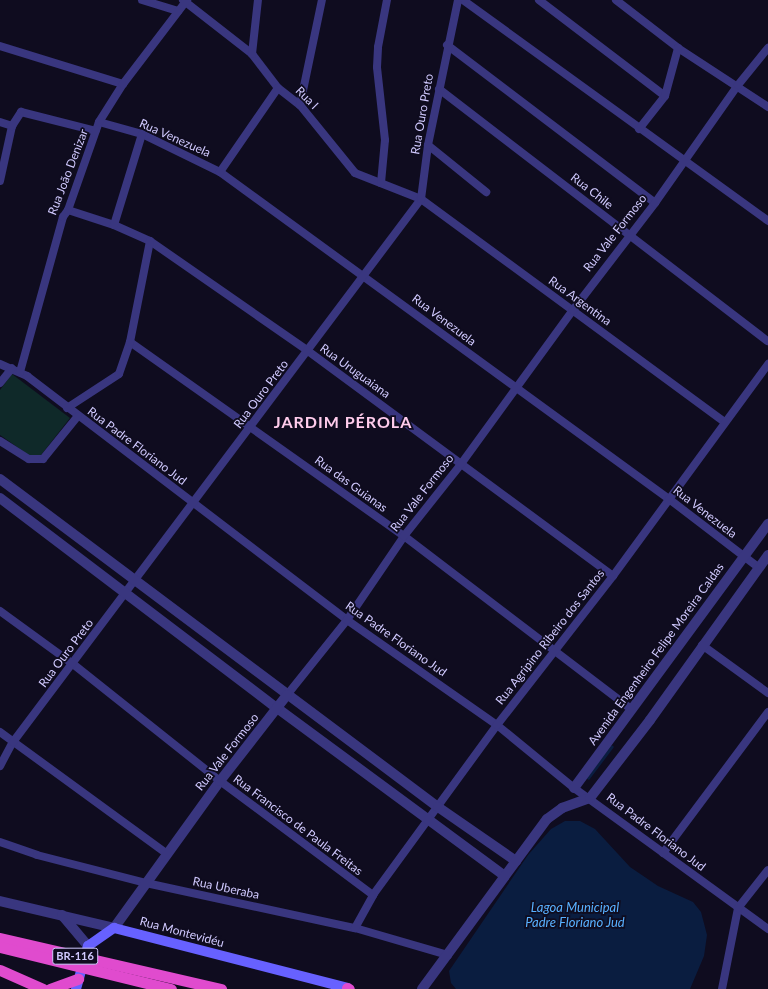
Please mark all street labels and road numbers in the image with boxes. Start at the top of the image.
street label: Rua Ouro Preto [408,72,436,156]
street label: Rua I [293,84,321,112]
street label: Rua Venezuela [137,116,213,160]
street label: Rua João Denizar [45,127,91,217]
street label: Rua Chile [568,170,616,212]
street label: Rua Vale Formoso [580,191,650,275]
street label: Rua Argentina [546,273,614,329]
street label: Rua Venezuela [409,291,479,349]
street label: Rua Uruguaiana [317,341,393,401]
street label: Rua Ouro Preto [231,357,291,431]
street label: Rua Padre Floriano Jud [84,404,190,488]
street label: Rua Vale Formoso [387,451,457,535]
street label: Rua das Guianas [312,453,390,515]
street label: Rua Venezuela [670,483,740,541]
street label: Avenida Engenheiro Felipe Moreira Caldas [585,560,727,748]
street label: Rua Agripino Ribeiro dos Santos [493,566,607,708]
street label: Rua Padre Floriano Jud [342,599,450,679]
street label: Rua Ouro Preto [36,616,96,690]
street label: Rua Vale Formoso [192,710,262,794]
street label: Rua Francisco de Paula Freitas [230,772,366,878]
street label: Rua Padre Floriano Jud [603,790,709,874]
street label: Rua Uberaba [191,874,261,902]
street label: Rua Montevidéu [138,914,226,950]
road number: BR-116 [52,947,98,965]

